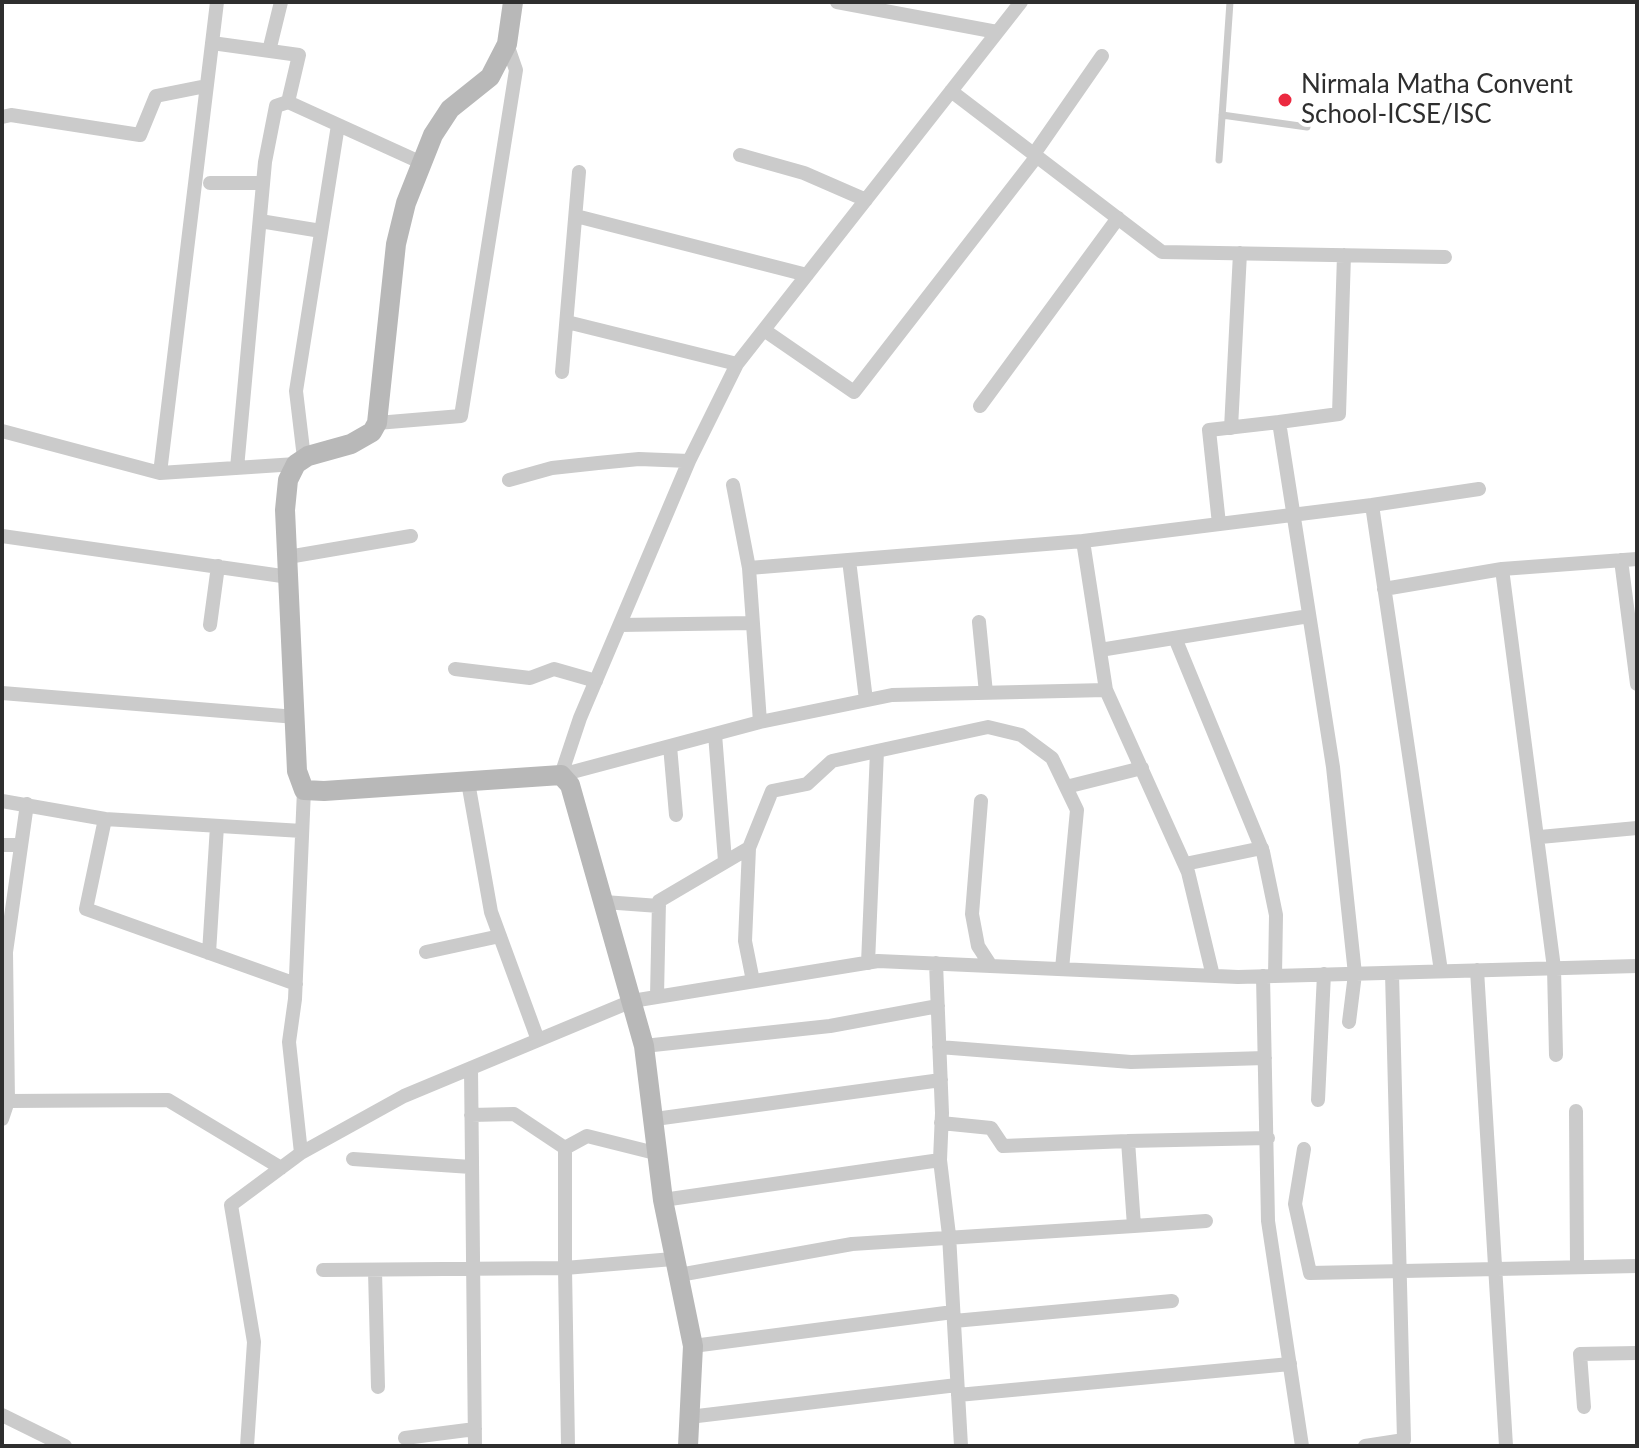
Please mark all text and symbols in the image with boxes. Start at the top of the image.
place label: Nirmala Matha Convent School-ICSE/ISC [1301,69,1573,130]
marker: Nirmala Matha Convent School-ICSE/ISC [1276,91,1294,109]

